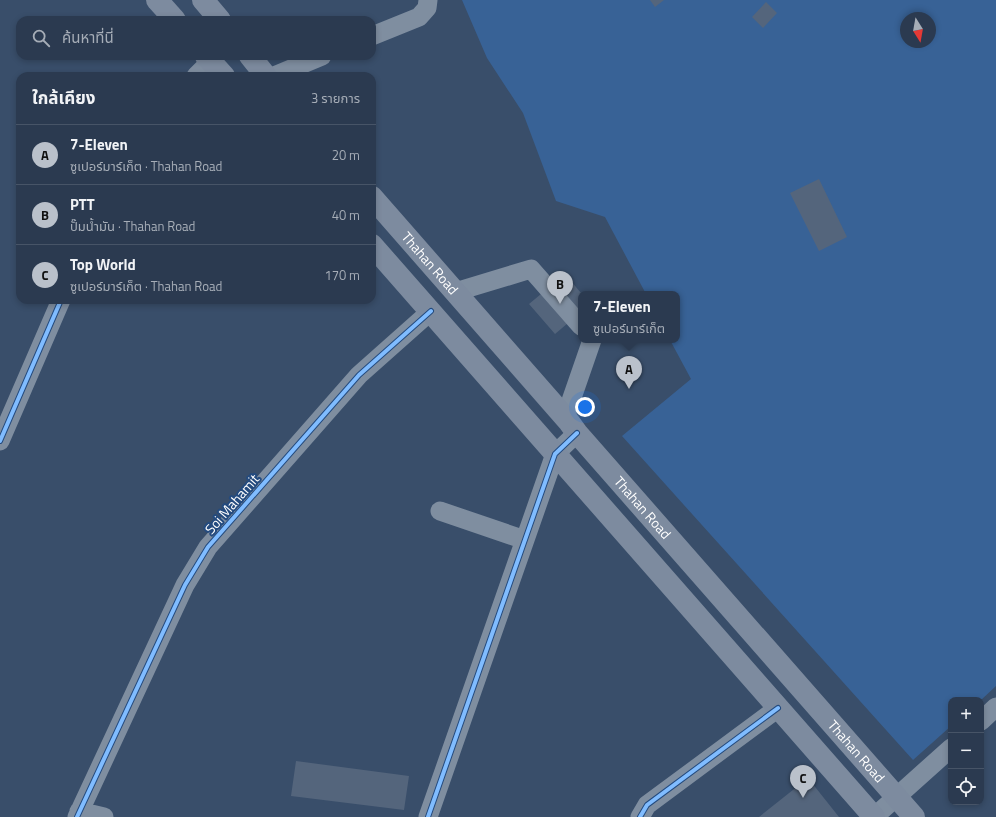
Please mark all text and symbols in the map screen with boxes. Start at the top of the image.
north arrow [900,12,936,48]
search box [16,16,376,60]
text: ค้นหาที่นี่ [62,26,114,49]
icon: search [30,27,52,49]
text: ใกล้เคียง [32,85,95,111]
text: 3 รายการ [311,88,360,108]
text: 7-Eleven [70,133,128,156]
text: A [41,145,49,165]
text: 20 m [332,145,360,165]
text: ซูเปอร์มาร์เก็ต · Thahan Road [70,156,222,176]
text: PTT [70,193,95,216]
text: B [41,205,49,225]
text: 40 m [332,205,360,225]
text: ปั๊มน้ำมัน · Thahan Road [70,216,195,236]
street label: Thahan Road [397,227,464,299]
text: Top World [70,253,136,276]
text: C [41,265,49,285]
text: 170 m [324,265,360,285]
pin: B [547,271,573,304]
text: ซูเปอร์มาร์เก็ต · Thahan Road [70,276,222,296]
popup [578,291,680,343]
text: 7-Eleven [593,295,651,318]
text: ซูเปอร์มาร์เก็ต [593,318,665,338]
pin: A [616,356,642,389]
your location [575,397,595,417]
street label: Soi Mahamit [199,469,264,539]
street label: Thahan Road [609,471,676,543]
map controls [948,697,984,805]
button: + [948,697,984,733]
street label: Thahan Road [823,715,890,787]
button: − [948,733,984,769]
pin: C [790,765,816,798]
button: locate [948,769,984,805]

